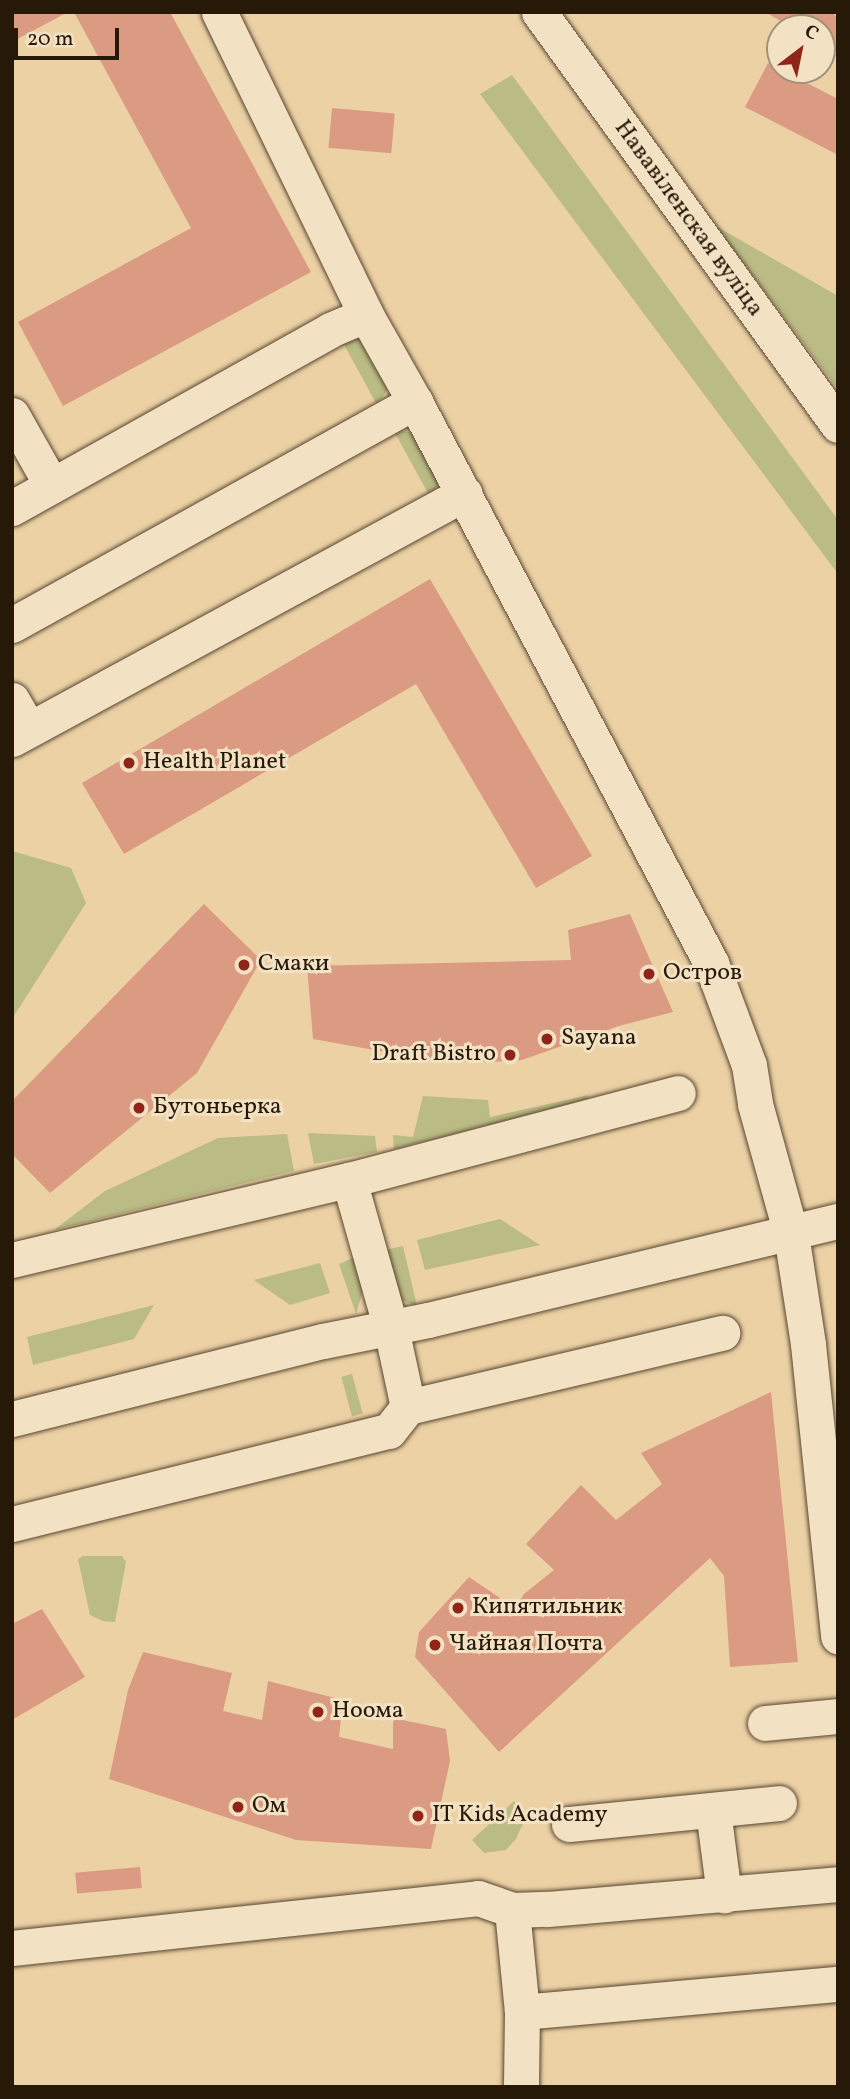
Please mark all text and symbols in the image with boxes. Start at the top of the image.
scale bar [18,14,122,58]
north arrow [766,14,836,84]
text: С [799,19,823,47]
text: 20 m [27,25,73,54]
street label: Нававіленская вуліца [607,115,769,323]
place label: Health Planet [143,749,286,777]
marker: Health Planet [121,755,137,771]
place label: Смаки [258,951,329,979]
marker: Смаки [236,957,252,973]
place label: Остров [663,960,742,988]
marker: Остров [641,966,657,982]
place label: Sayana [561,1025,637,1053]
marker: Sayana [539,1031,555,1047]
place label: Draft Bistro [371,1041,496,1069]
marker: Draft Bistro [502,1047,518,1063]
place label: Бутоньерка [153,1094,282,1122]
marker: Бутоньерка [131,1100,147,1116]
place label: Кипятильник [472,1594,623,1622]
marker: Кипятильник [450,1600,466,1616]
place label: Чайная Почта [449,1631,604,1659]
marker: Чайная Почта [427,1637,443,1653]
place label: Ноома [332,1698,404,1726]
marker: Ноома [310,1704,326,1720]
place label: Ом [252,1793,286,1821]
marker: Ом [230,1799,246,1815]
place label: IT Kids Academy [432,1802,608,1830]
marker: IT Kids Academy [410,1808,426,1824]

